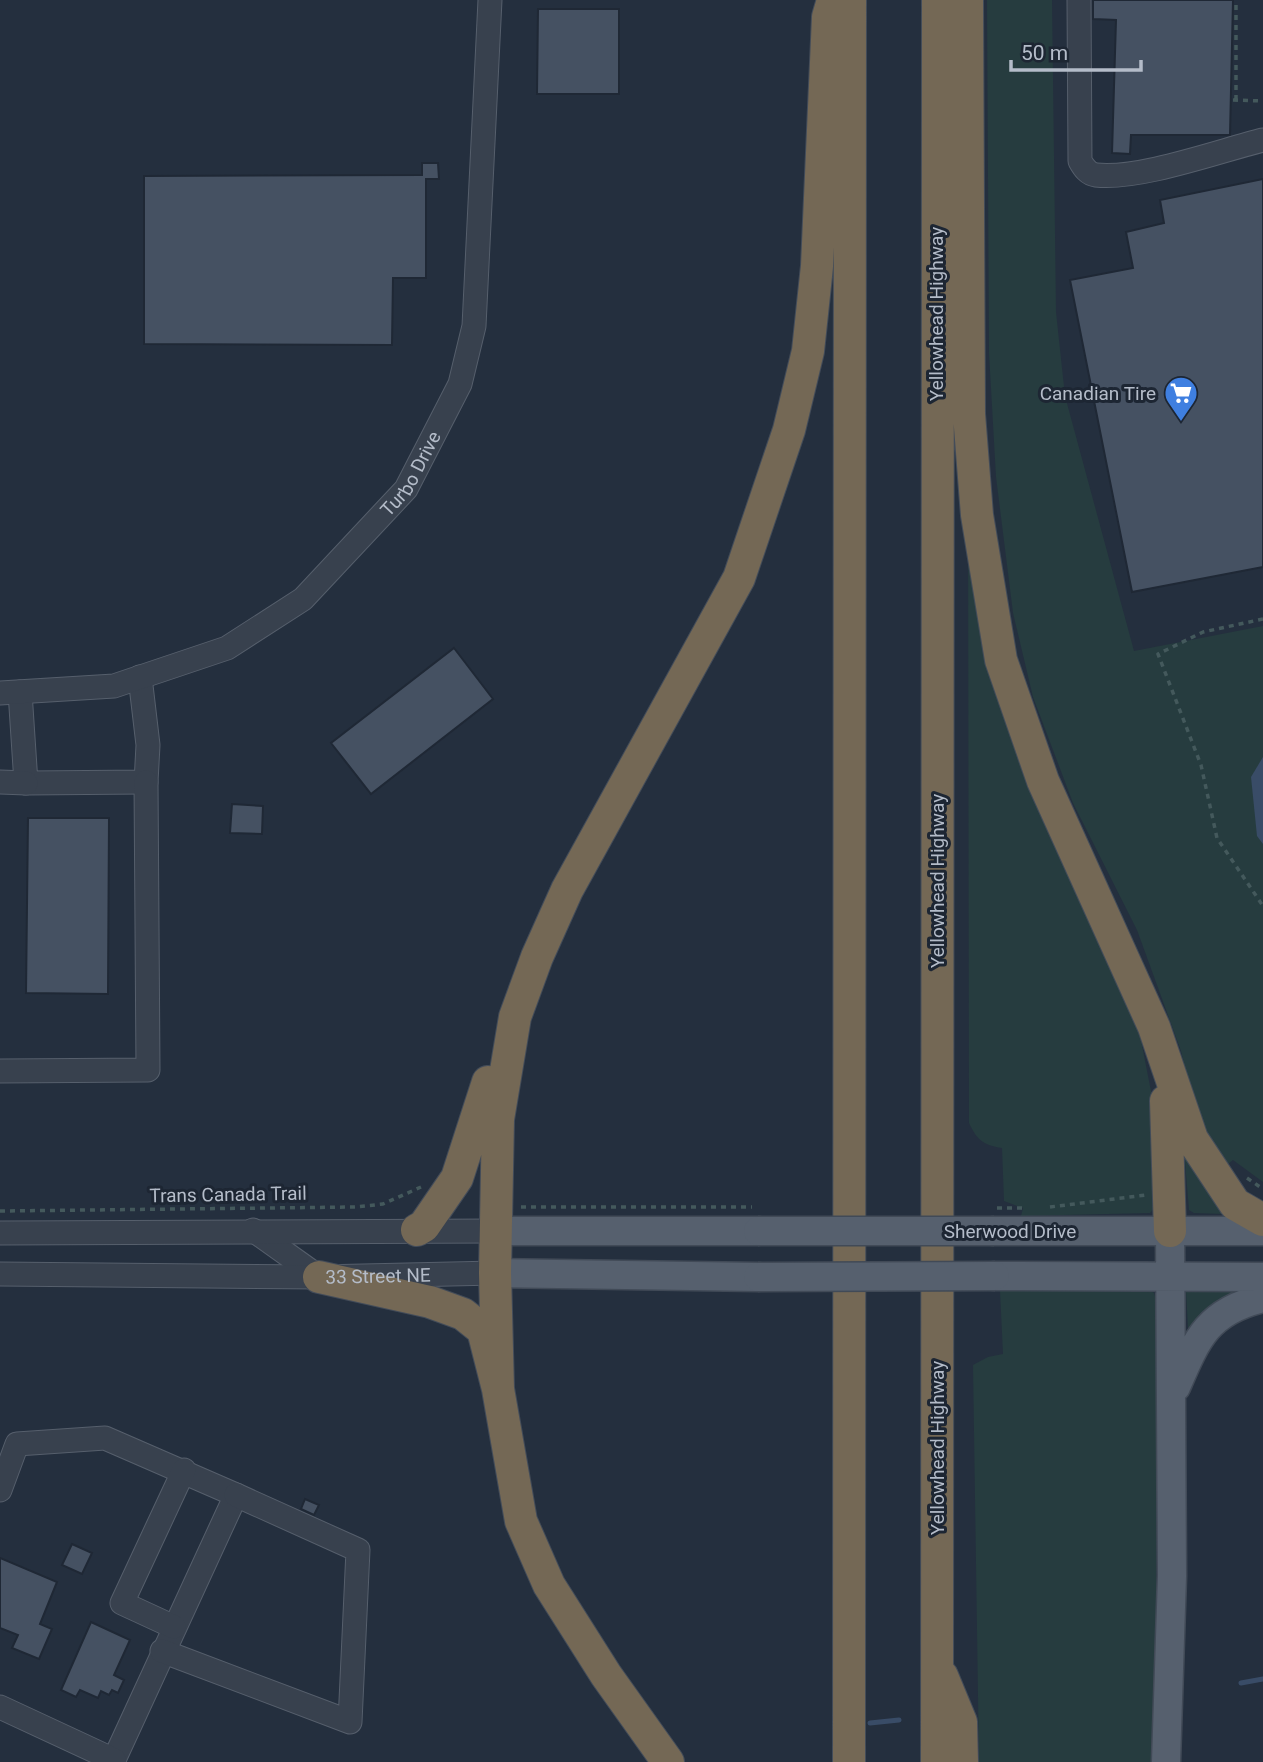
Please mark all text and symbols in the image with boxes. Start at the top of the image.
scale bar [1011,28,1140,72]
text: 50 m [1021,41,1068,65]
street label: Yellowhead Highway [925,227,948,401]
supermarket icon: Canadian Tire [1162,374,1200,423]
place label: Canadian Tire [1040,382,1156,405]
street label: Turbo Drive [376,427,446,521]
street label: Yellowhead Highway [926,794,949,968]
street label: Trans Canada Trail [149,1182,307,1207]
street label: Sherwood Drive [944,1220,1076,1243]
street label: 33 Street NE [325,1263,431,1289]
street label: Yellowhead Highway [926,1361,949,1535]

